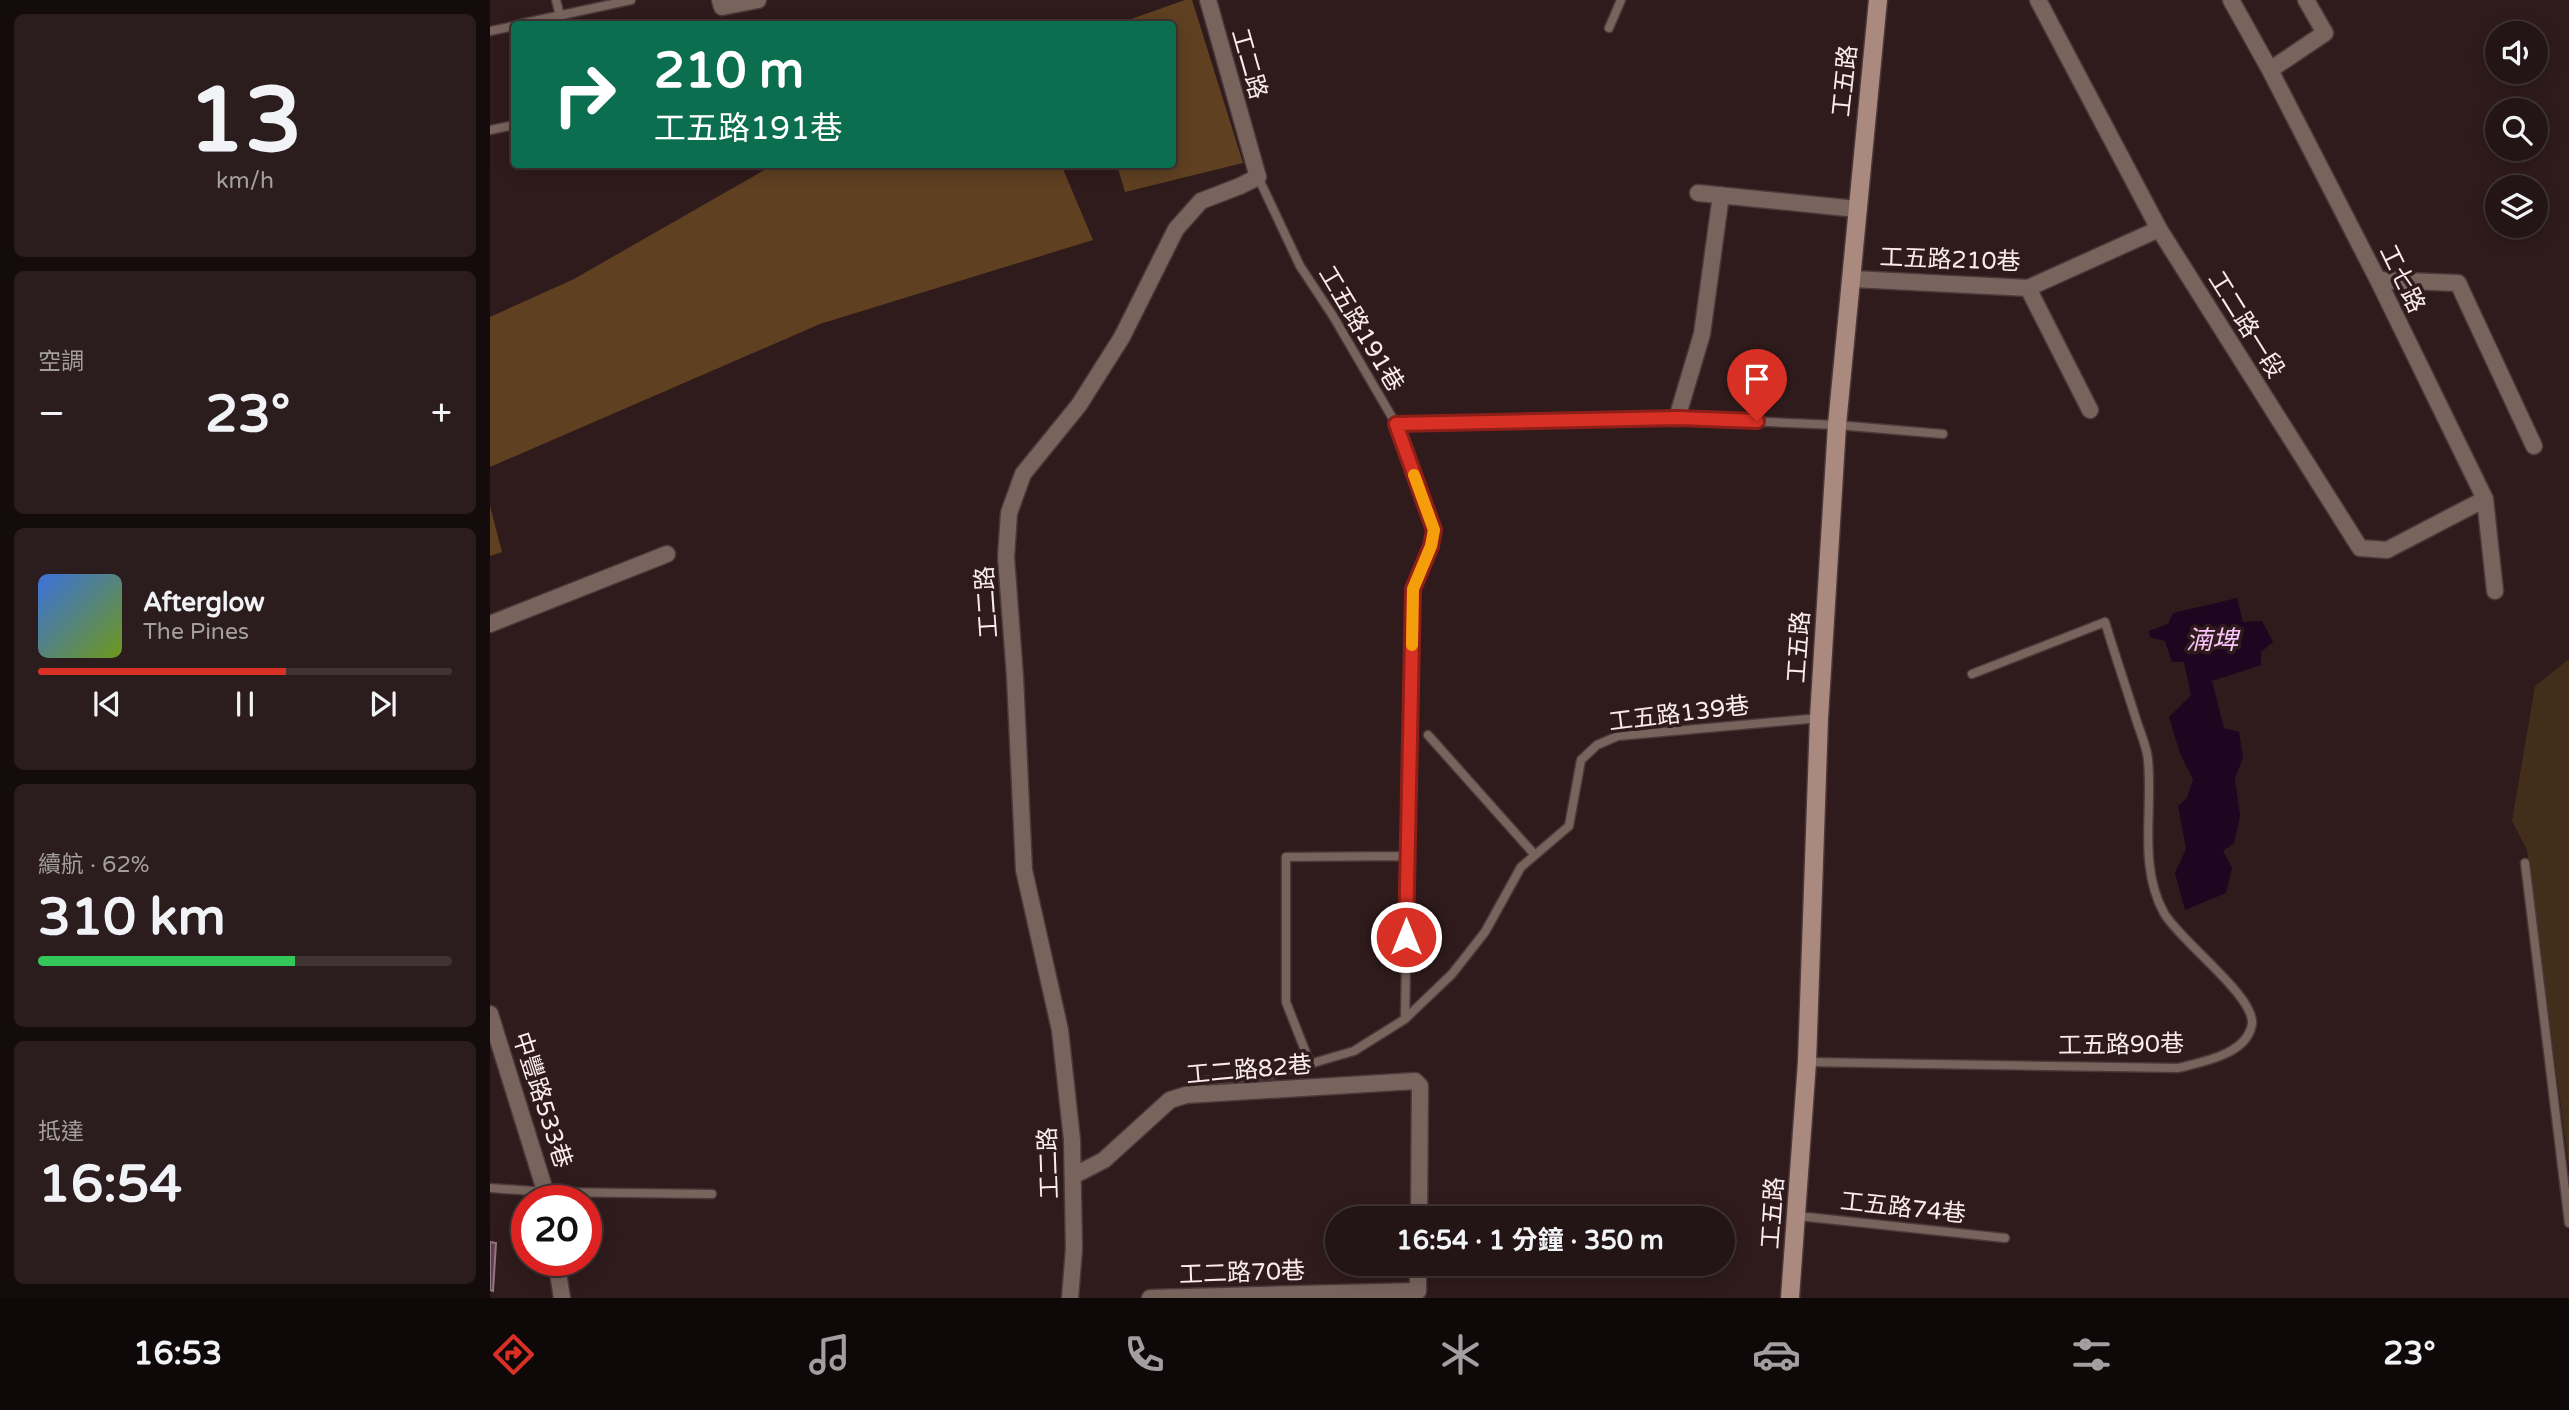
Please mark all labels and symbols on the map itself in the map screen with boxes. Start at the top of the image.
street label: 工二路 [1225,25,1273,103]
street label: 工五路 [1827,44,1863,118]
street label: 工七路 [2373,240,2431,318]
street label: 工五路210巷 [1879,243,2021,277]
street label: 工五路191巷 [1312,261,1410,397]
street label: 工二路一段 [2202,266,2290,384]
pin [1727,349,1787,421]
street label: 工二路 [970,565,1004,639]
street label: 工五路 [1782,610,1816,684]
water label: 湳埤 [2186,625,2241,656]
street label: 工五路139巷 [1607,691,1751,737]
position arrow [1369,900,1443,974]
street label: 中豐路533巷 [506,1028,578,1172]
street label: 工五路90巷 [2058,1029,2184,1061]
street label: 工二路82巷 [1185,1050,1313,1090]
street label: 工二路 [1033,1127,1065,1199]
street label: 工五路 [1756,1176,1790,1250]
speed limit sign: 20 [511,1185,602,1276]
street label: 工五路74巷 [1839,1187,1967,1229]
street label: 工二路70巷 [1178,1256,1306,1290]

